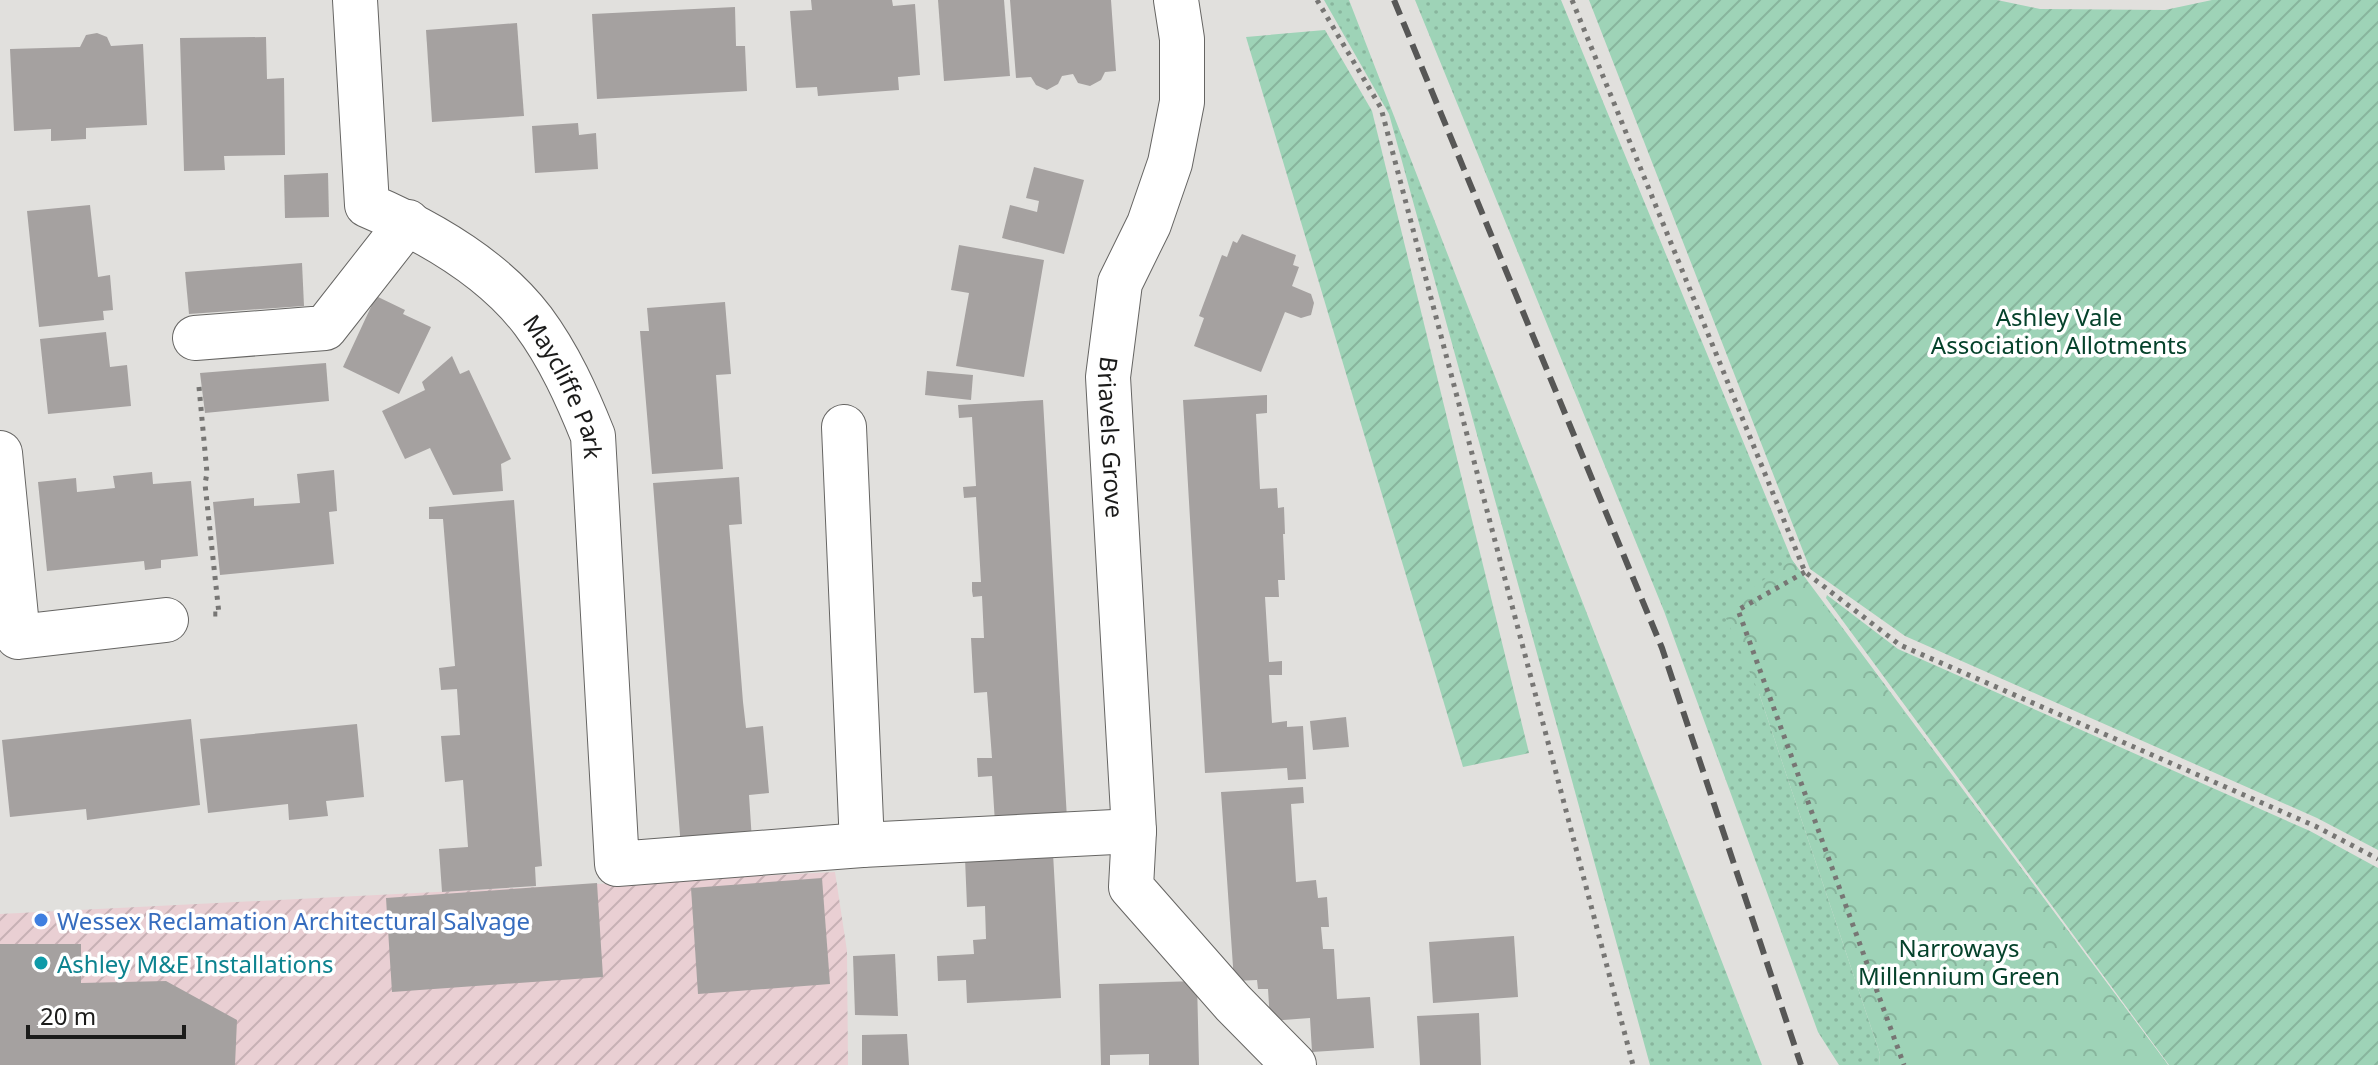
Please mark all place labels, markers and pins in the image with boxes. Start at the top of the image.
place label: Wessex Reclamation Architectural Salvage [57,904,530,937]
marker: Wessex Reclamation Architectural Salvage [32,911,50,929]
place label: Ashley M&E Installations [57,947,333,980]
marker: Ashley M&E Installations [32,954,50,972]

